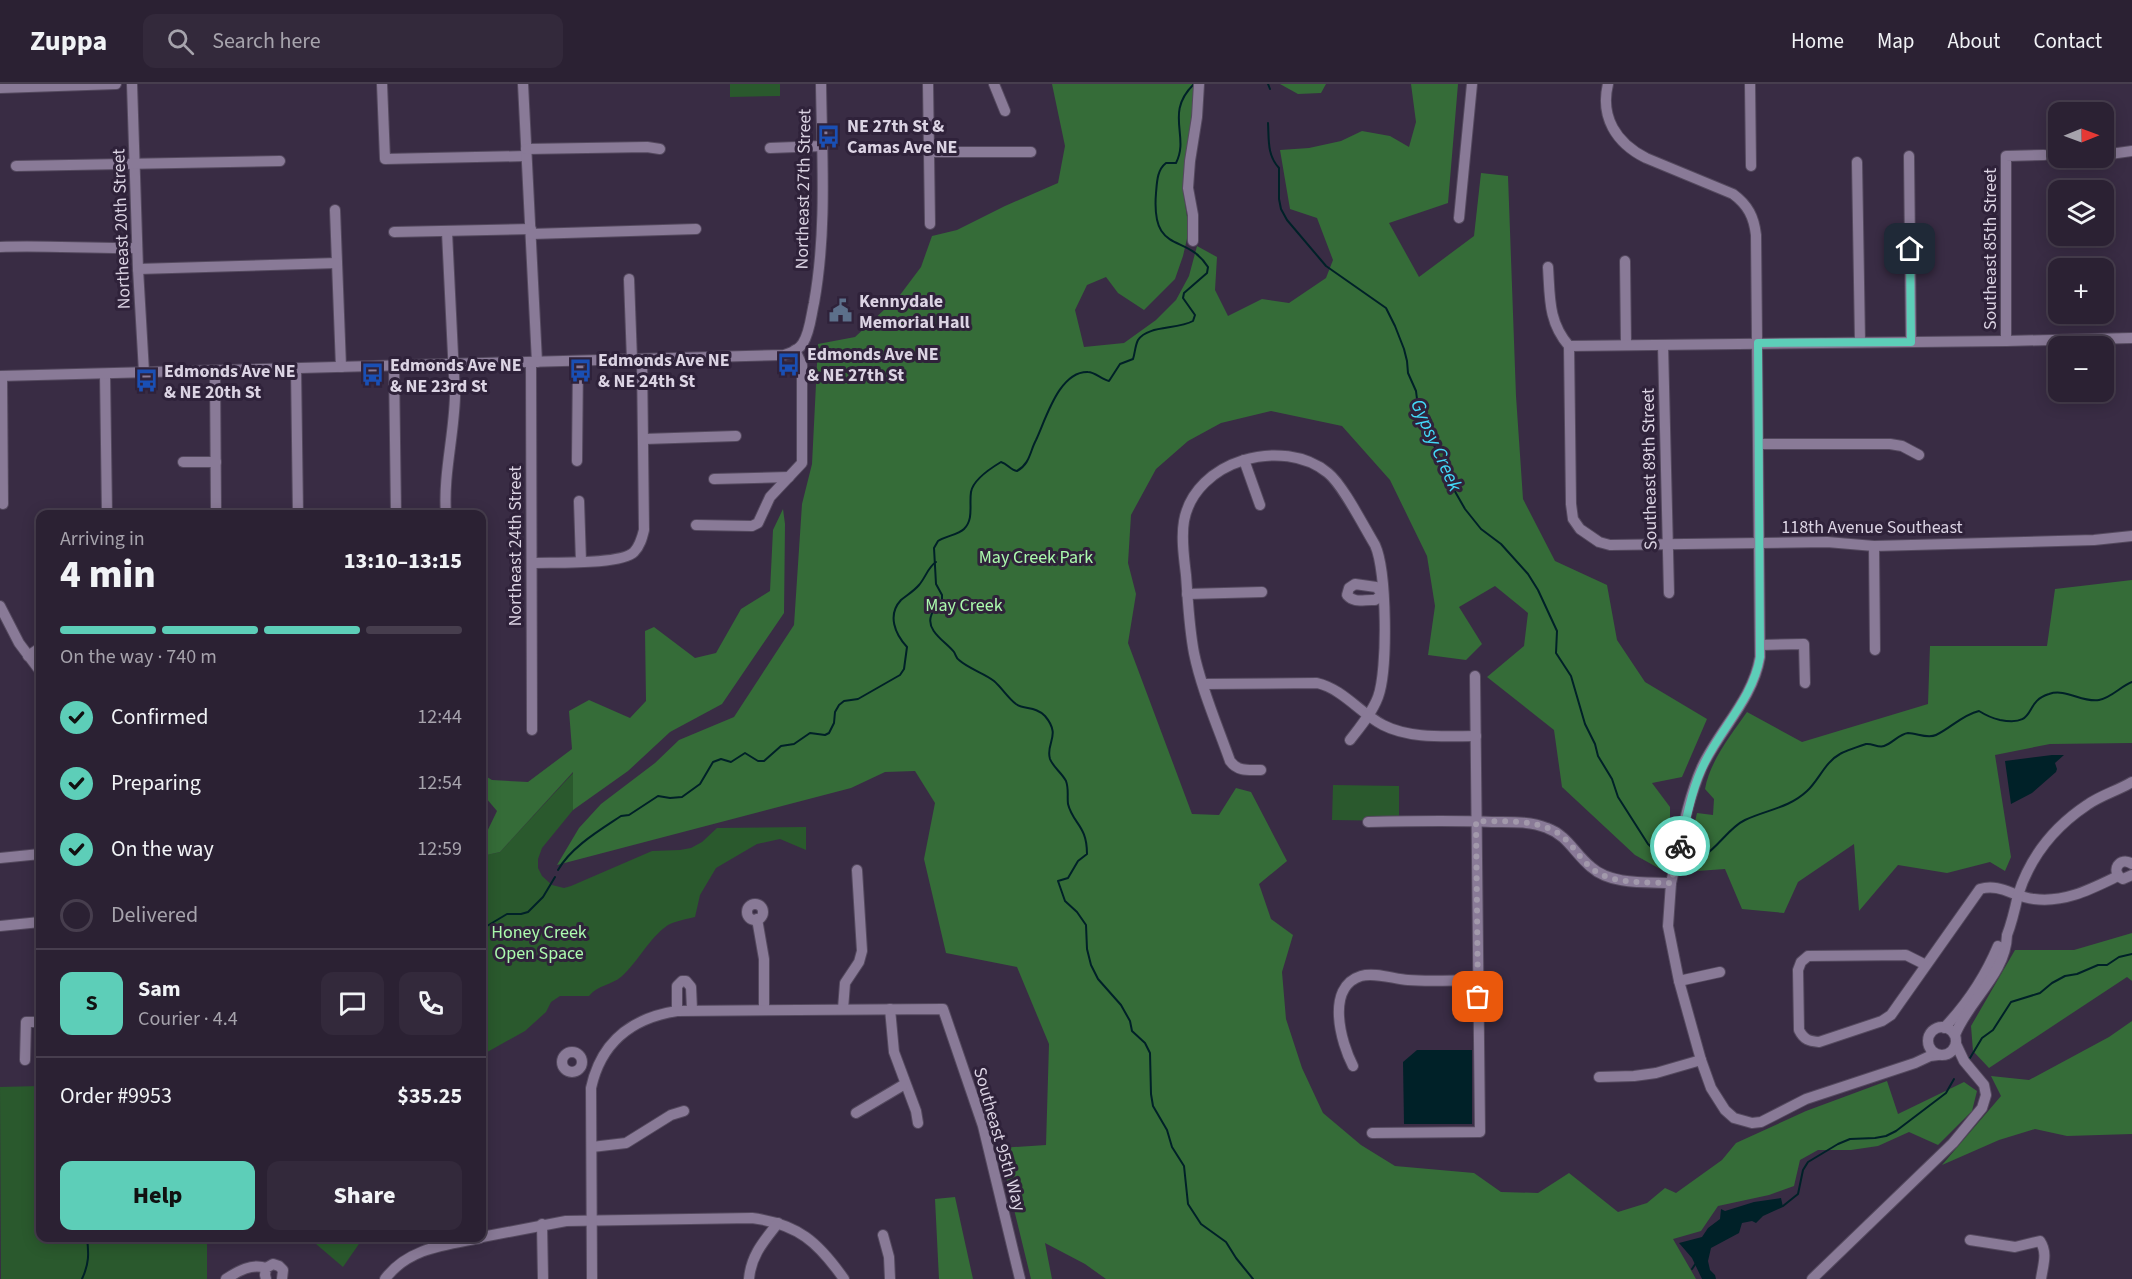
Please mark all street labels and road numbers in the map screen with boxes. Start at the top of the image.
street label: Northeast 27th Street [790,108,817,270]
street label: Northeast 20th Street [106,148,137,310]
street label: Southeast 85th Street [1978,168,2003,330]
street label: Southeast 89th Street [1636,388,1663,550]
street label: Northeast 24th Street [503,466,528,626]
street label: 118th Avenue Southeast [1781,515,1963,540]
street label: Southeast 95th Way [967,1064,1032,1214]

